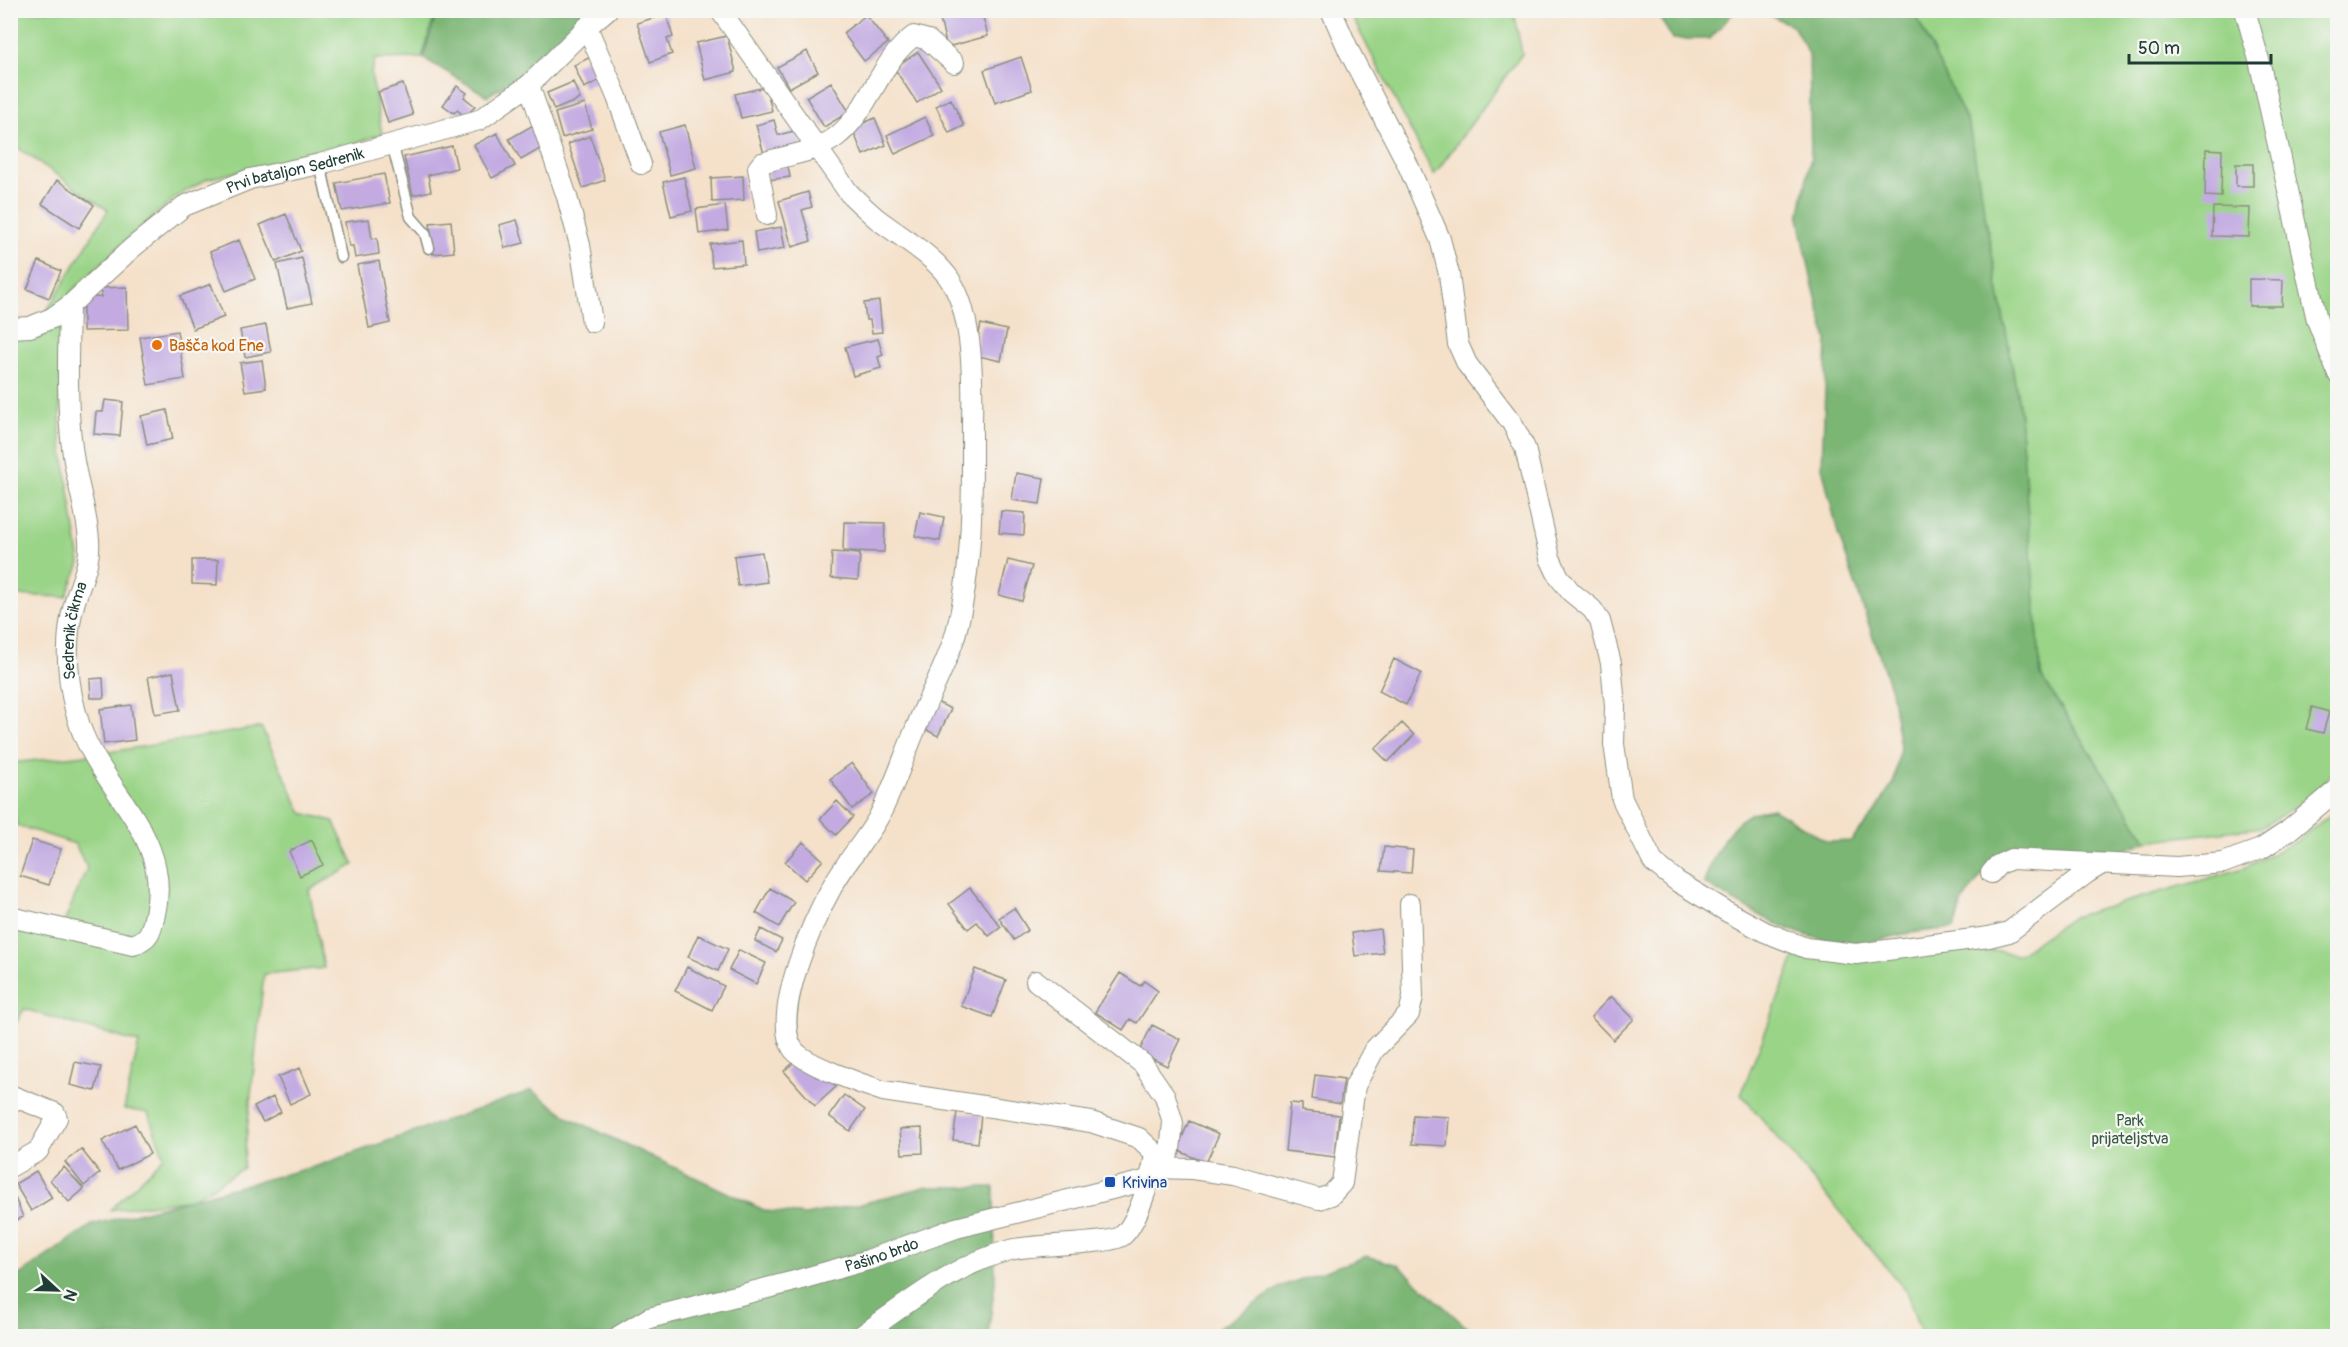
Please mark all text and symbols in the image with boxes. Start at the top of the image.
scale bar [2129,27,2272,65]
text: 50 m [2138,37,2180,60]
street label: Prvi bataljon Sedrenik [223,143,366,199]
place label: Bašča kod Ene [169,336,264,356]
marker: Bašča kod Ene [150,338,164,352]
street label: Sedrenik čikma [59,579,92,681]
park label: Park prijateljstva [2091,1111,2169,1149]
place label: Krivina [1122,1173,1167,1193]
marker: Krivina [1103,1175,1117,1189]
street label: Pašino brdo [843,1233,922,1277]
north arrow [27,1260,87,1320]
text: N [59,1286,81,1304]

